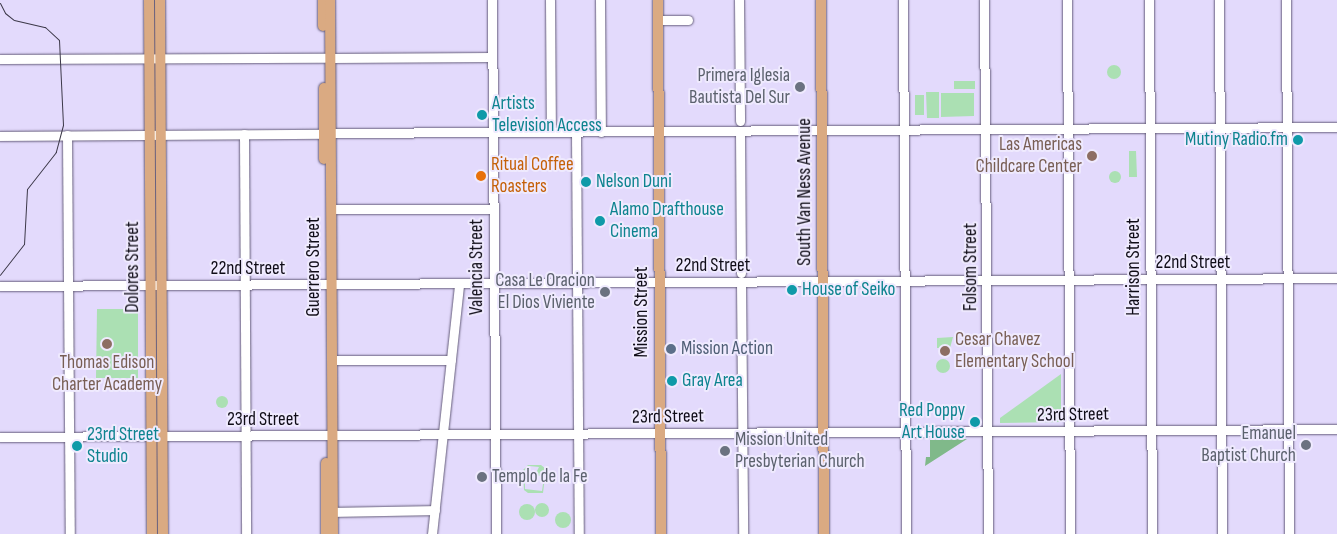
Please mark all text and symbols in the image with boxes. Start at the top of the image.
place label: Primera Iglesia Bautista Del Sur [689,65,790,109]
marker: Primera Iglesia Bautista Del Sur [794,81,806,93]
place label: Artists Television Access [492,93,602,137]
marker: Artists Television Access [476,109,488,121]
street label: South Van Ness Avenue [794,118,816,266]
place label: Mutiny Radio.fm [1185,129,1288,151]
place label: Las Americas Childcare Center [976,134,1082,178]
marker: Mutiny Radio.fm [1292,134,1304,146]
marker: Las Americas Childcare Center [1086,150,1098,162]
place label: Ritual Coffee Roasters [491,154,574,198]
marker: Ritual Coffee Roasters [475,170,487,182]
place label: Nelson Duni [596,171,672,193]
marker: Nelson Duni [580,176,592,188]
place label: Alamo Drafthouse Cinema [610,199,724,243]
marker: Alamo Drafthouse Cinema [594,215,606,227]
street label: Guerrero Street [303,217,325,317]
street label: Harrison Street [1123,218,1145,316]
street label: Valencia Street [466,219,488,315]
street label: Dolores Street [122,221,144,313]
street label: Folsom Street [960,223,982,311]
street label: 22nd Street [1156,252,1230,274]
street label: 22nd Street [676,255,750,277]
street label: 22nd Street [211,258,285,280]
street label: Mission Street [631,267,653,357]
place label: Casa Le Oracion El Dios Viviente [495,270,595,314]
place label: House of Seiko [802,279,895,301]
marker: House of Seiko [786,284,798,296]
marker: Casa Le Oracion El Dios Viviente [599,286,611,298]
place label: Cesar Chavez Elementary School [955,329,1074,373]
marker: Thomas Edison Charter Academy [101,338,113,350]
place label: Mission Action [681,338,773,360]
marker: Mission Action [665,343,677,355]
marker: Cesar Chavez Elementary School [939,345,951,357]
place label: Thomas Edison Charter Academy [52,352,162,396]
place label: Gray Area [682,370,743,392]
marker: Gray Area [666,375,678,387]
place label: Red Poppy Art House [899,400,965,444]
street label: 23rd Street [1037,403,1109,427]
street label: 23rd Street [632,405,704,429]
street label: 23rd Street [227,409,299,431]
marker: Red Poppy Art House [969,416,981,428]
place label: Emanuel Baptist Church [1201,423,1296,467]
place label: 23rd Street Studio [87,424,159,468]
place label: Mission United Presbyterian Church [735,429,865,473]
marker: Emanuel Baptist Church [1300,439,1312,451]
marker: 23rd Street Studio [71,440,83,452]
marker: Mission United Presbyterian Church [719,445,731,457]
place label: Templo de la Fe [492,466,588,488]
marker: Templo de la Fe [476,471,488,483]

